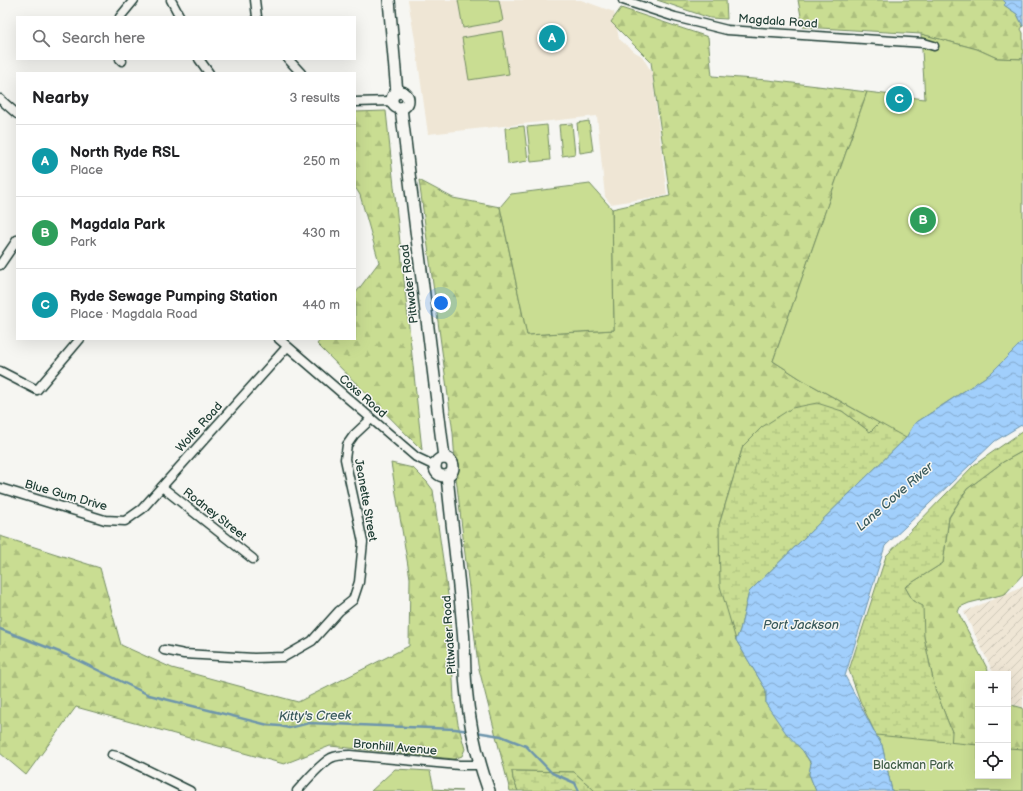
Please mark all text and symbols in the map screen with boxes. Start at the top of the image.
street label: Magdala Road [738,11,818,32]
search box [16,16,356,60]
pin: A [539,23,565,53]
icon: search [30,27,52,49]
text: Search here [62,29,145,48]
pin: C [886,84,912,114]
text: Nearby [32,88,89,108]
text: 3 results [289,90,340,106]
text: North Ryde RSL [70,143,180,162]
text: A [41,153,49,169]
text: 250 m [303,153,340,169]
text: Place [70,162,103,178]
pin: B [910,205,936,235]
text: Magdala Park [70,215,165,234]
text: B [40,225,50,241]
text: 430 m [302,225,340,241]
text: Park [70,234,96,250]
street label: Pittwater Road [397,243,422,324]
text: Ryde Sewage Pumping Station [70,287,278,306]
your location [431,293,451,313]
text: C [40,297,50,313]
text: 440 m [302,297,340,313]
text: Place · Magdala Road [70,306,197,322]
street label: Coxs Road [336,371,390,421]
street label: Wolfe Road [173,399,226,456]
street label: Jeanette Street [351,457,380,543]
water label: Lane Cove River [853,458,937,534]
street label: Blue Gum Drive [23,477,109,514]
street label: Rodney Street [180,485,250,544]
street label: Pittwater Road [439,595,460,675]
water label: Port Jackson [763,617,839,633]
map controls [975,671,1011,779]
button: + [975,671,1011,707]
water label: Kitty's Creek [279,707,352,725]
button: − [975,707,1011,743]
street label: Bronhill Avenue [352,736,438,759]
button: locate [975,743,1011,779]
park label: Blackman Park [873,758,953,773]

